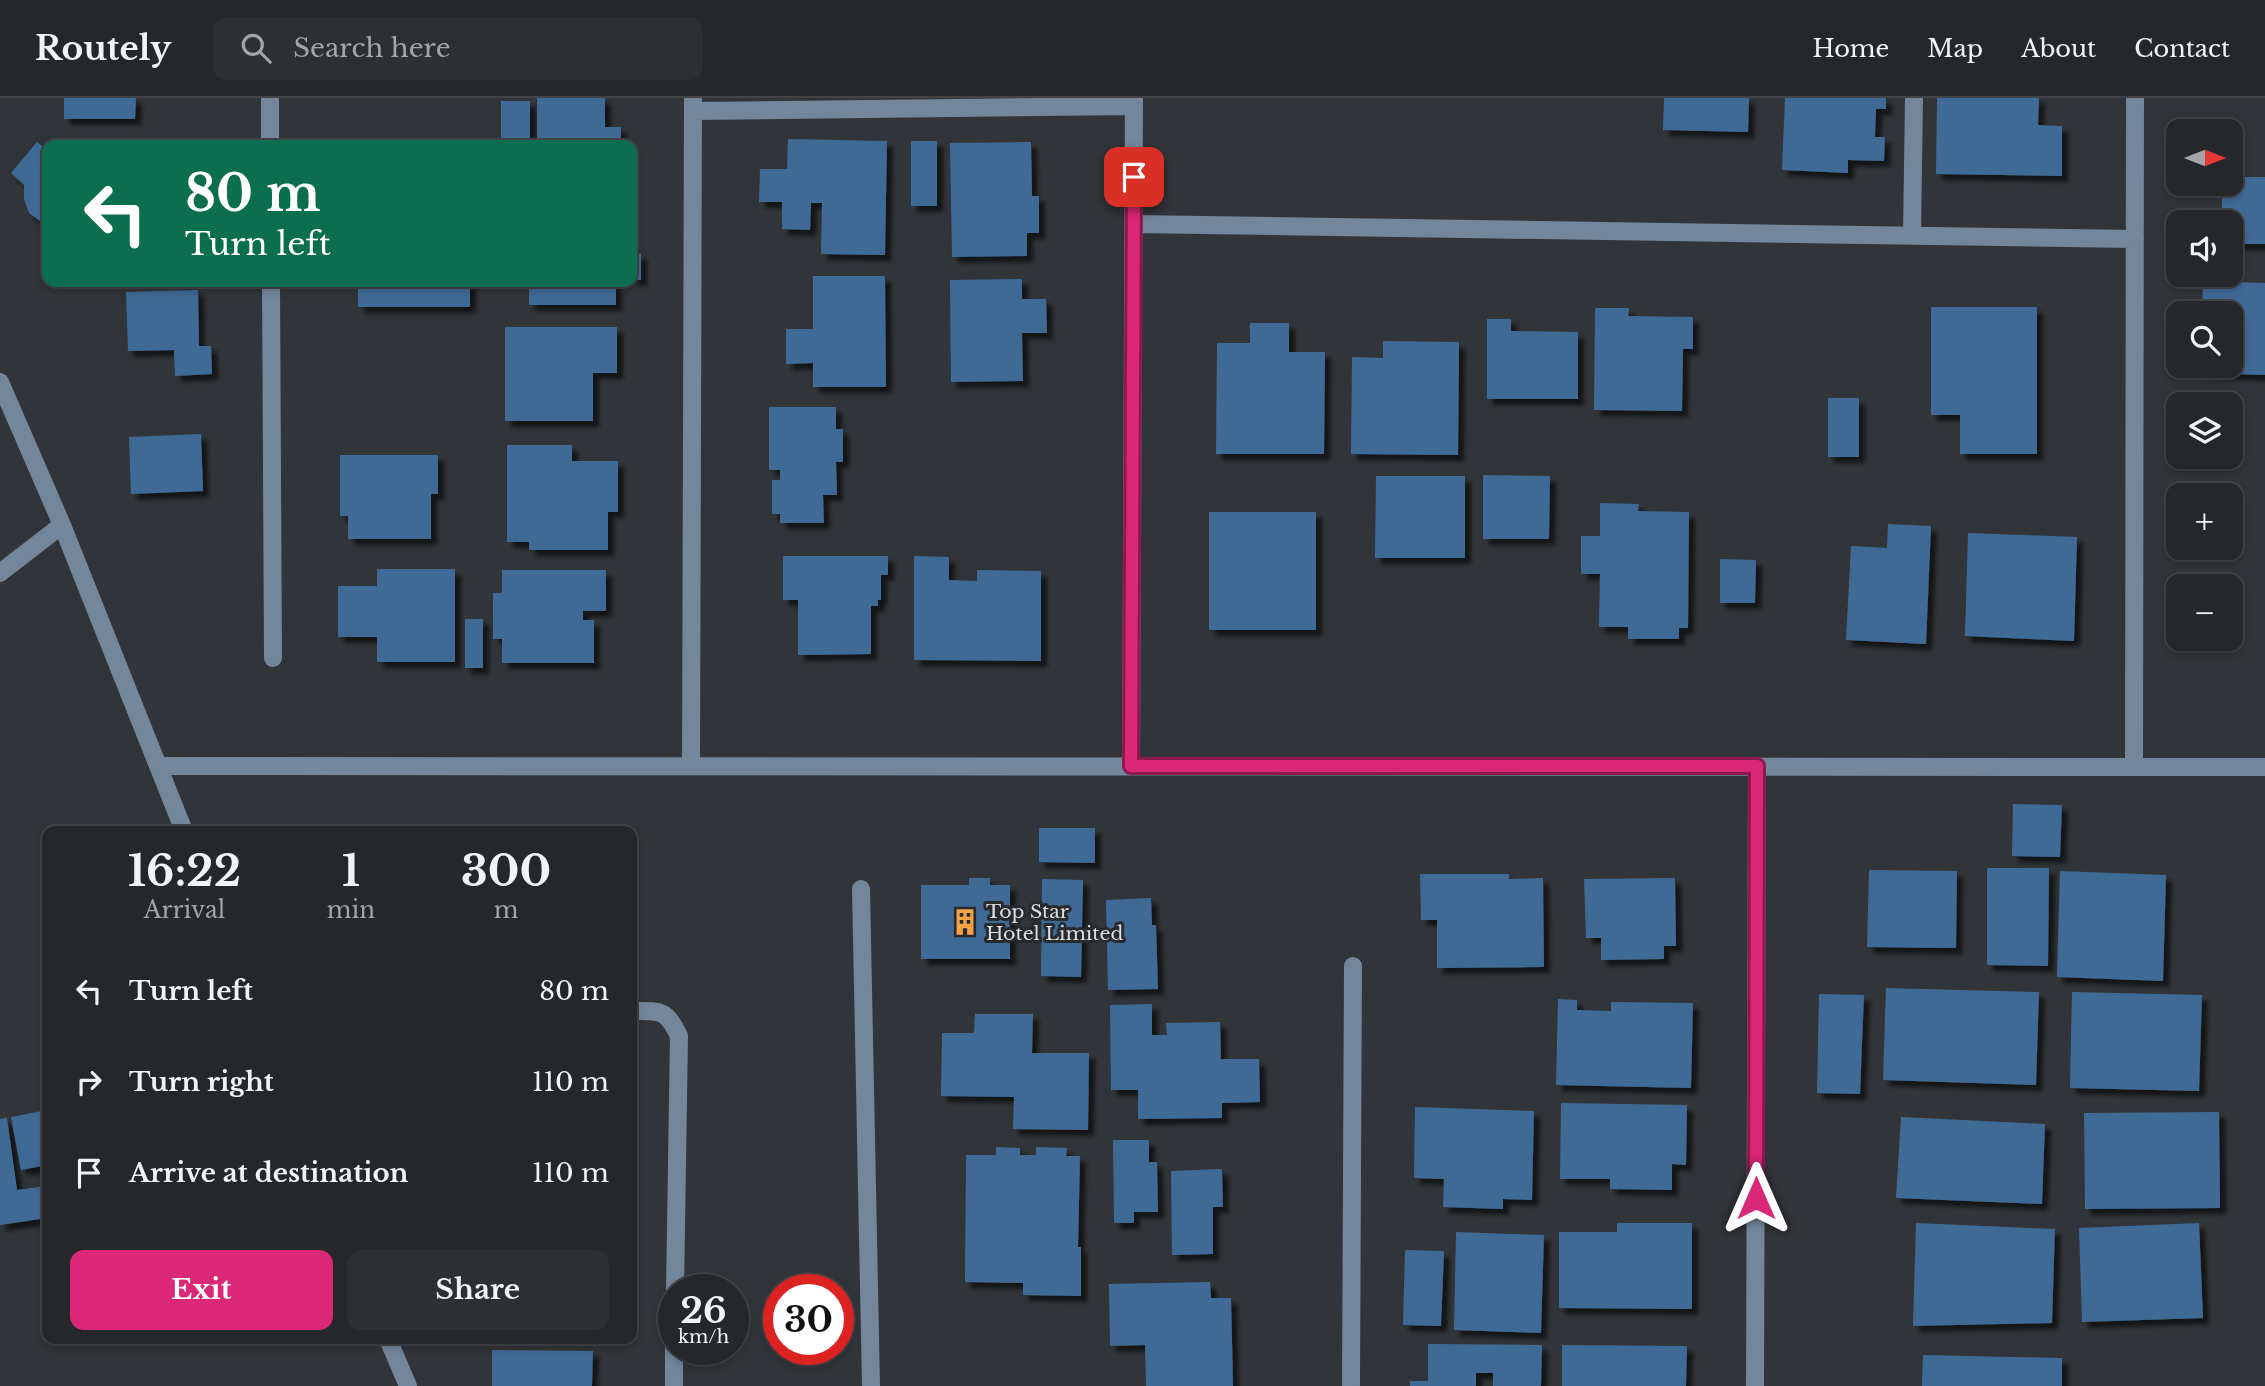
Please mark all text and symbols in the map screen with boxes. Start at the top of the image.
search box [213,17,703,80]
text: Routely [35,28,171,69]
icon: search [237,29,275,67]
text: Search here [293,32,451,64]
text: Home [1813,34,1889,63]
text: Map [1927,34,1983,63]
text: About [2021,34,2096,63]
text: Contact [2134,34,2230,63]
north arrow [2166,119,2244,196]
map controls [2166,119,2243,651]
pin [1104,147,1164,207]
icon: arrive [1115,158,1153,196]
text: 80 m [185,163,320,224]
icon: left [70,168,161,259]
button: sound [2166,210,2243,287]
text: Turn left [185,224,331,264]
button: search [2166,301,2243,378]
button: layers [2166,392,2243,469]
button: + [2166,483,2243,560]
button: − [2166,574,2243,651]
text: 16:22 [128,845,241,897]
text: 1 [342,845,360,897]
text: 300 [461,845,551,897]
text: Arrival [144,896,225,924]
text: min [327,896,375,924]
text: m [494,896,518,924]
place label: Top Star Hotel Limited [986,900,1123,945]
building icon: Top Star Hotel Limited [950,907,980,937]
icon: left [70,972,108,1010]
text: Turn left [129,975,253,1007]
text: 80 m [539,975,609,1007]
icon: right [70,1063,108,1101]
text: Turn right [129,1066,274,1098]
text: 110 m [532,1066,609,1098]
icon: arrive [70,1154,108,1192]
text: Arrive at destination [129,1157,409,1189]
text: 110 m [532,1157,609,1189]
position arrow [1719,1161,1793,1235]
button: Exit [70,1250,333,1330]
button: Share [347,1250,609,1330]
speed limit sign: 30 [763,1274,854,1365]
text: 26 [680,1289,727,1332]
text: km/h [678,1326,729,1348]

